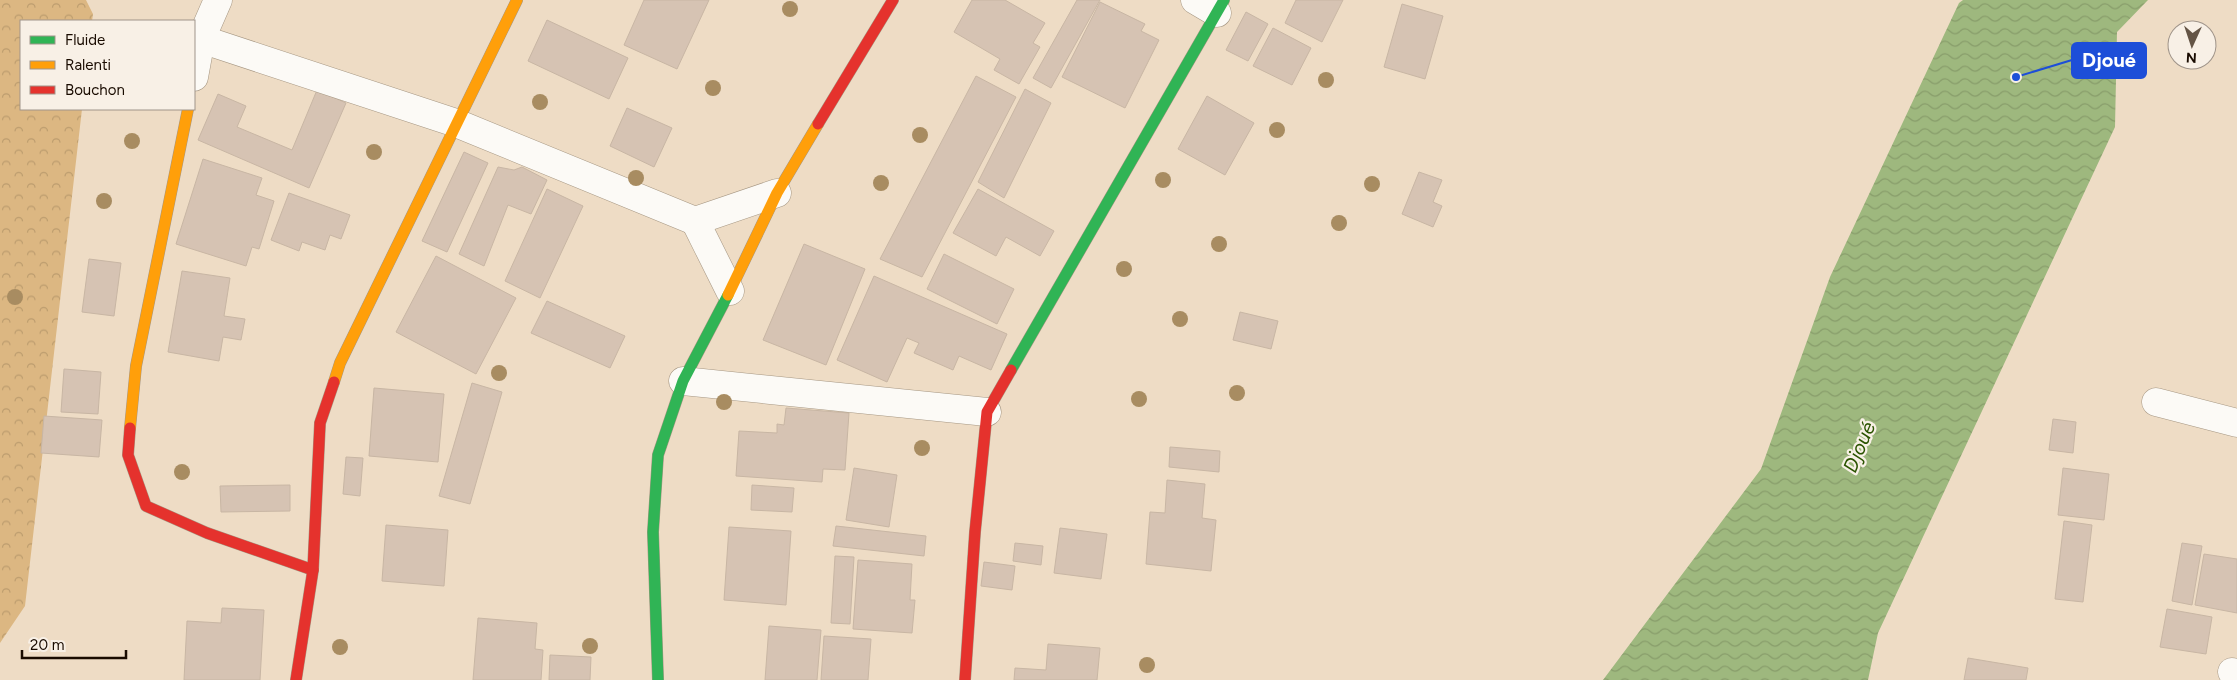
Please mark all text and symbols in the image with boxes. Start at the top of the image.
legend [20,20,195,110]
north arrow [2167,20,2217,70]
text: Fluide [65,31,105,49]
callout: Djoué [2072,43,2146,78]
text: Djoué [2082,48,2136,72]
text: N [2185,49,2197,66]
text: Ralenti [65,56,111,74]
text: Bouchon [65,81,125,99]
water label: Djoué [1838,418,1880,476]
scale bar [22,628,126,660]
text: 20 m [30,636,64,654]

